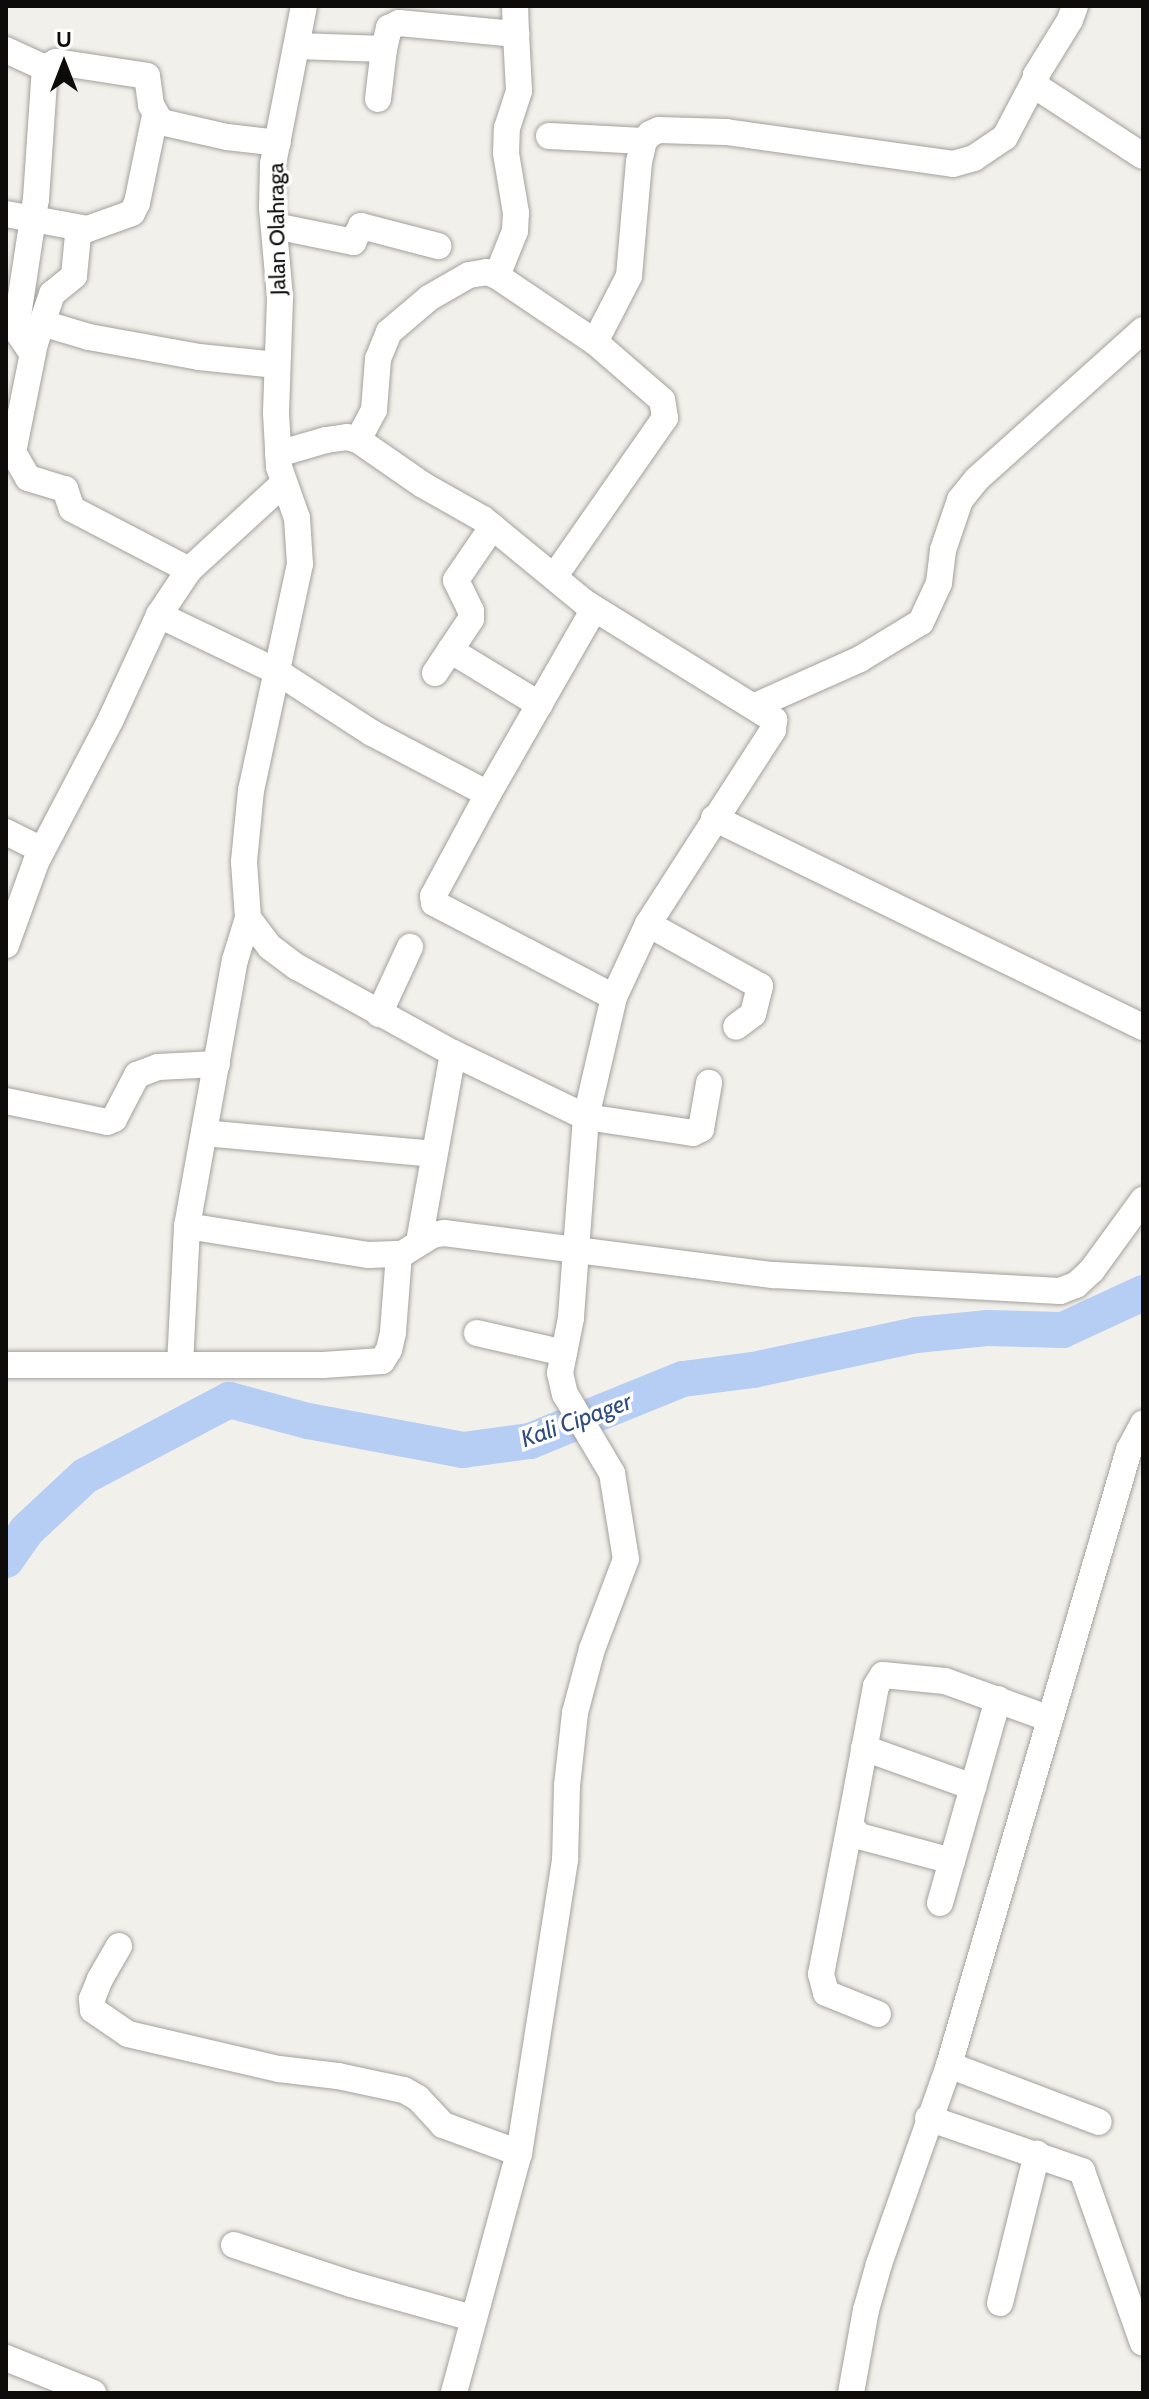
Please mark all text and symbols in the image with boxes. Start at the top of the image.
north arrow [24,24,104,104]
text: U [56,26,72,53]
street label: Jalan Olahraga [263,163,291,295]
water label: Kali Cipager [517,1387,635,1453]

